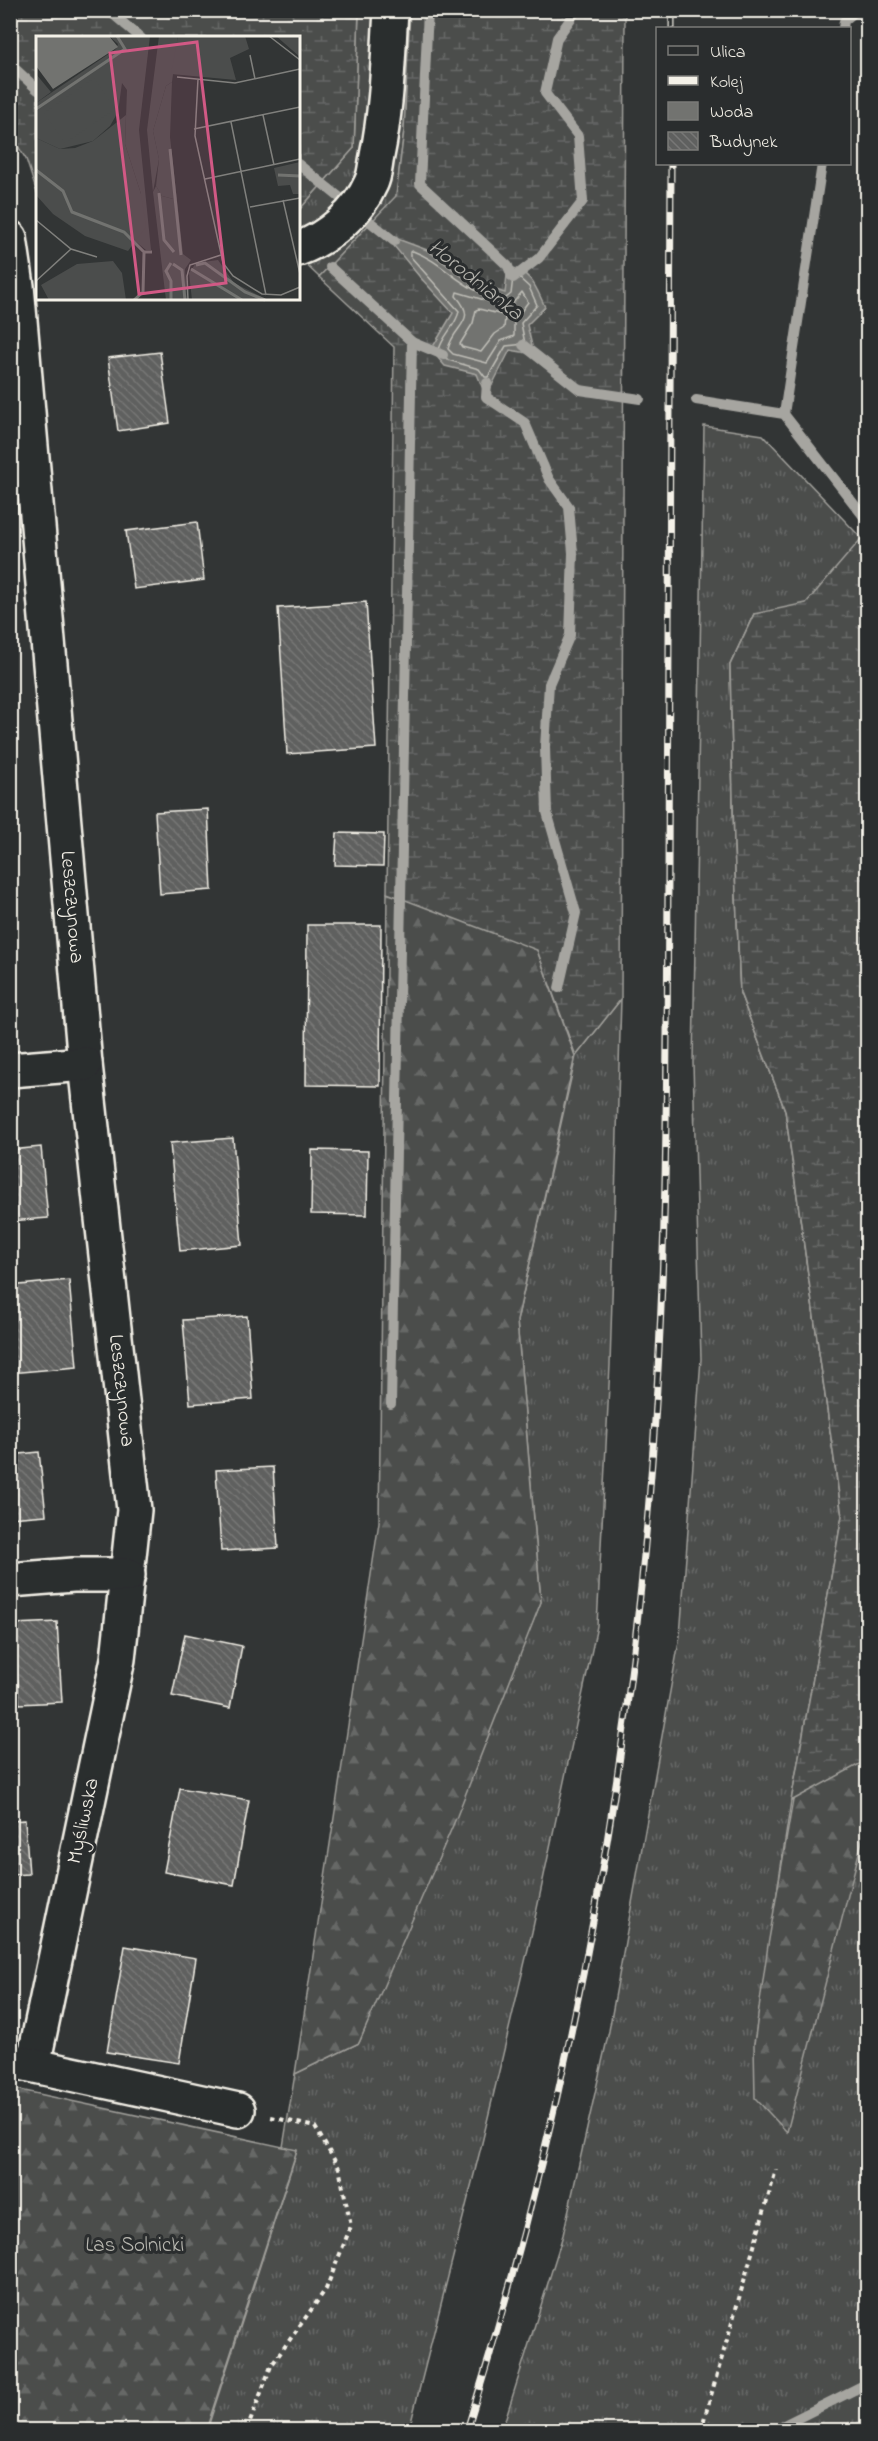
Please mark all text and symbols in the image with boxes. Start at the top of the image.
legend [656,27,851,165]
inset map [36,36,300,300]
text: Ulica [710,40,745,66]
text: Kolej [710,70,743,96]
text: Woda [710,100,753,126]
text: Budynek [709,130,777,156]
water label: Horodnianka [421,233,530,330]
street label: Leszczynowa [51,850,91,965]
street label: Leszczynowa [100,1333,142,1448]
street label: Myśliwska [60,1775,110,1867]
park label: Las Solnicki [86,2231,184,2261]

